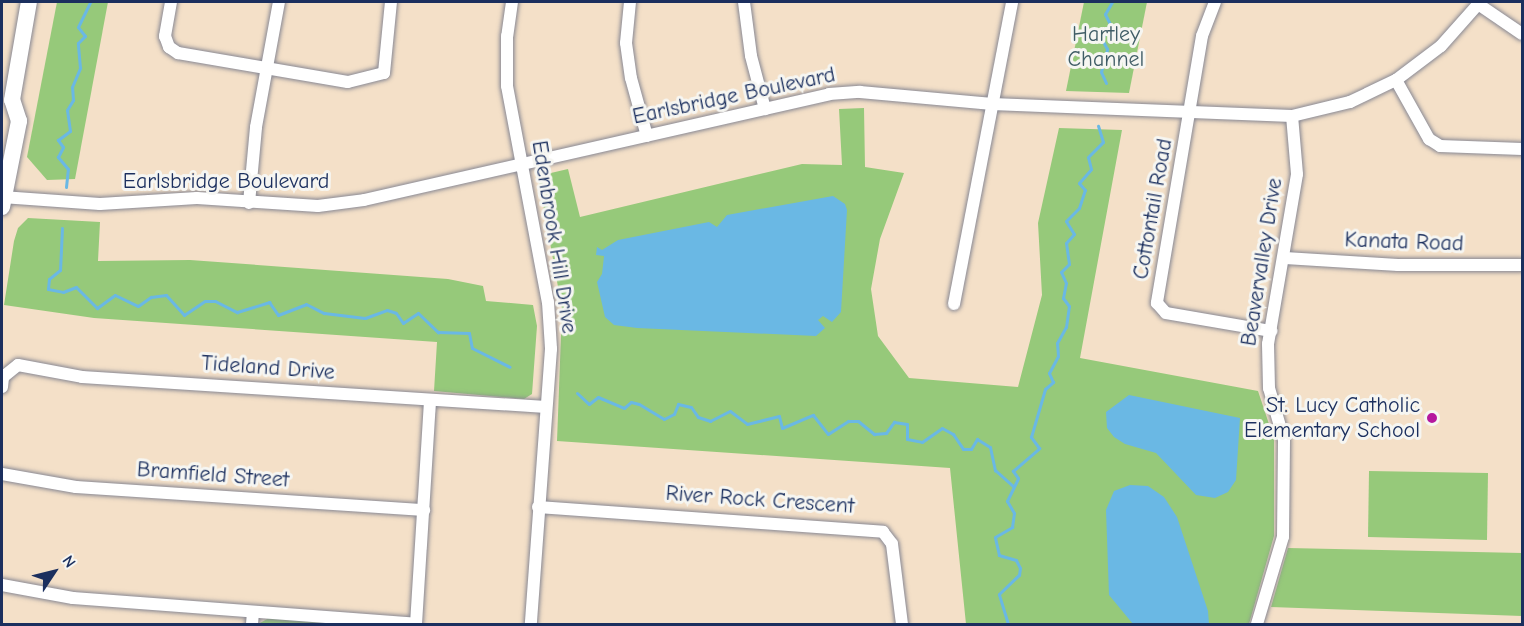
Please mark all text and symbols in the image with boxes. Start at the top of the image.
park label: Hartley Channel [1068,21,1144,72]
street label: Earlsbridge Boulevard [630,62,838,130]
street label: Cottontail Road [1128,137,1178,281]
street label: Edenbrook Hill Drive [526,139,582,335]
street label: Earlsbridge Boulevard [123,169,329,195]
street label: Beavervalley Drive [1236,176,1288,348]
street label: Kanata Road [1344,227,1464,257]
street label: Tideland Drive [200,350,336,386]
place label: St. Lucy Catholic Elementary School [1244,392,1420,444]
marker: St. Lucy Catholic Elementary School [1425,411,1439,425]
street label: Bramfield Street [136,457,290,493]
street label: River Rock Crescent [665,480,855,520]
north arrow [24,542,84,602]
text: N [58,552,79,571]

